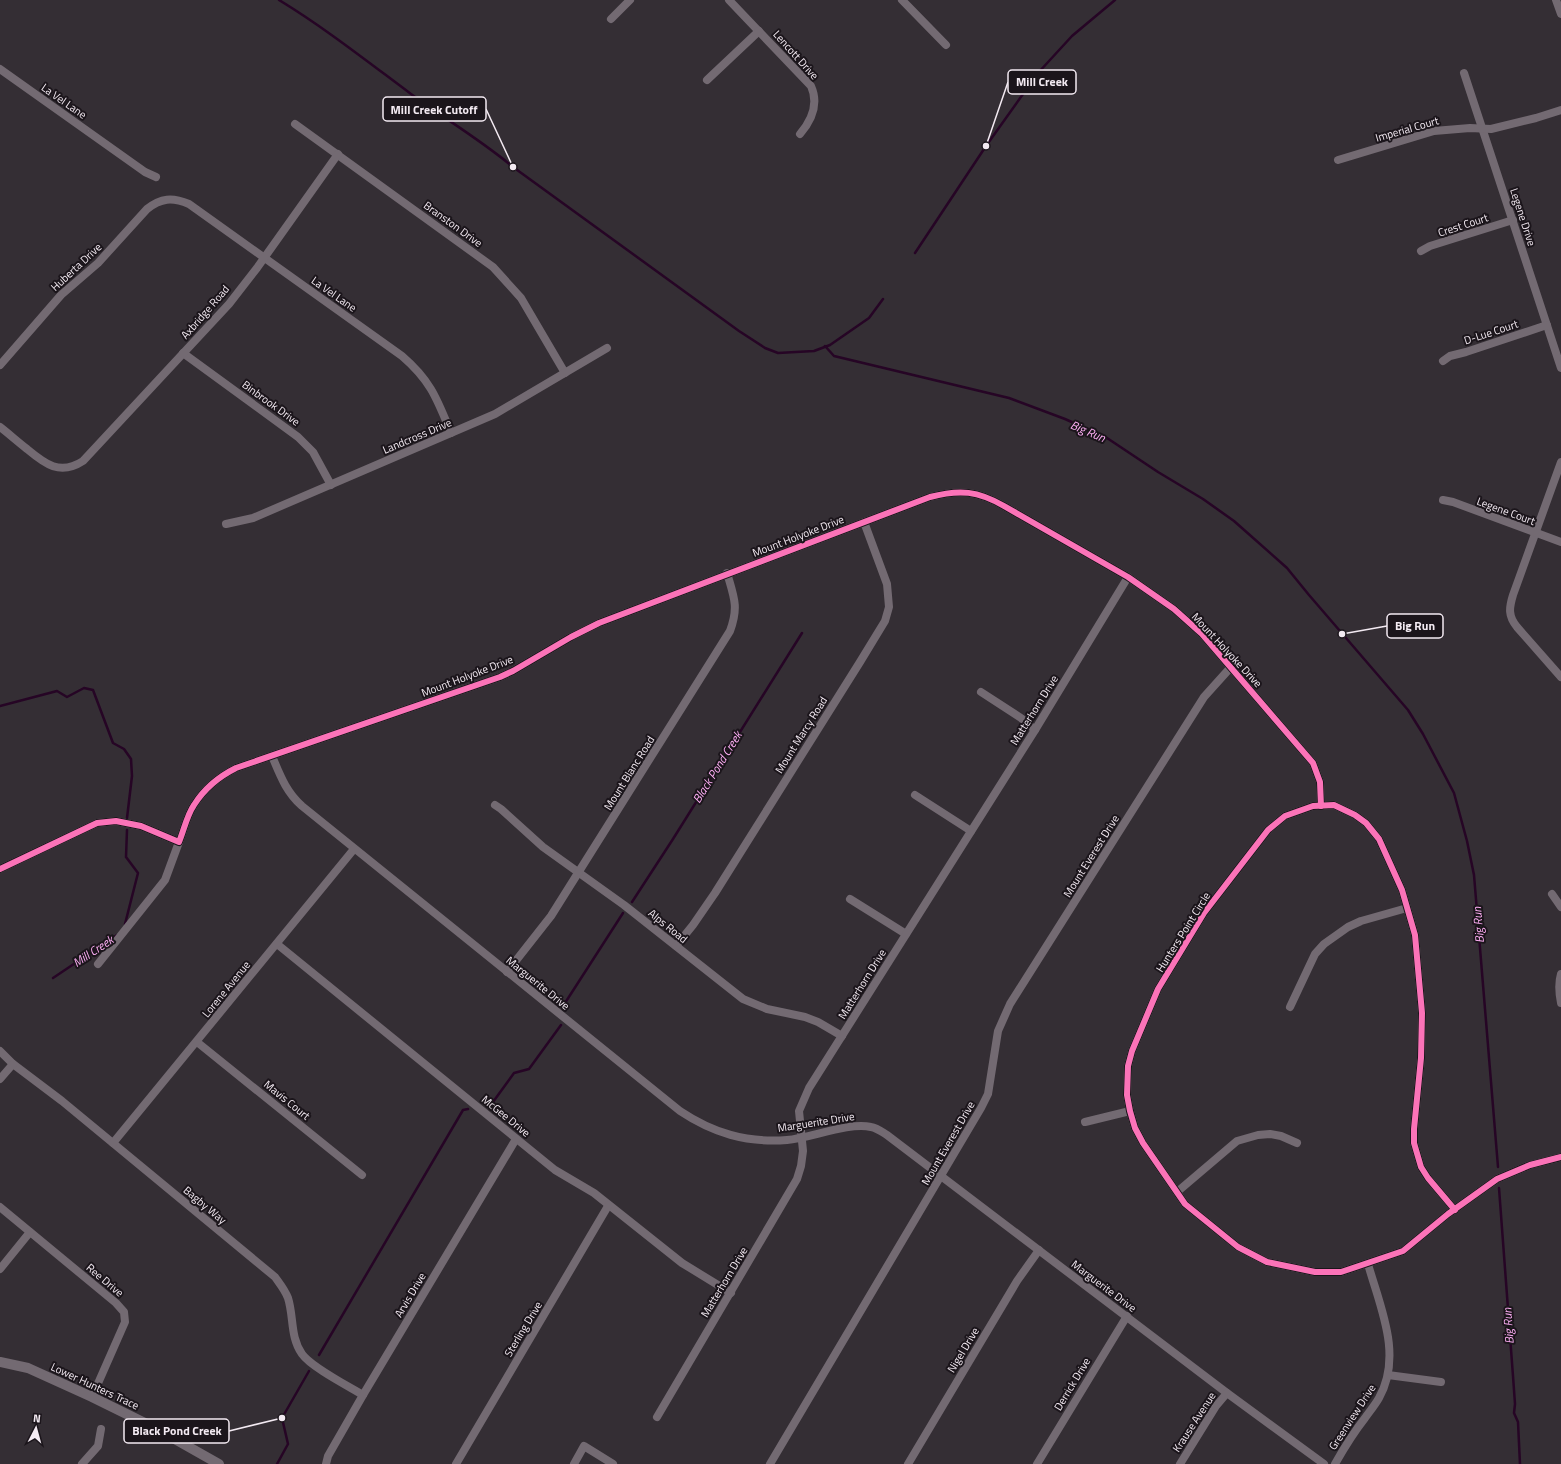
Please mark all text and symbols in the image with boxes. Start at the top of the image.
street label: Lencott Drive [770,27,823,83]
callout: Mill Creek [1008,70,1076,94]
text: Mill Creek [1016,72,1069,91]
street label: La Vel Lane [38,80,90,123]
callout: Mill Creek Cutoff [383,97,486,121]
text: Mill Creek Cutoff [391,100,478,119]
street label: Imperial Court [1373,112,1441,146]
street label: Legene Drive [1506,186,1540,248]
street label: Branston Drive [420,197,486,251]
street label: Crest Court [1436,209,1490,241]
street label: Huberta Drive [47,239,105,295]
street label: La Vel Lane [308,273,360,316]
street label: Axbridge Road [177,281,233,342]
street label: D-Lue Court [1462,316,1520,348]
street label: Binbrook Drive [239,377,304,430]
street label: Landcross Drive [380,414,454,458]
water label: Big Run [1068,415,1109,447]
street label: Legene Court [1475,493,1538,529]
street label: Mount Holyoke Drive [750,511,847,561]
street label: Mount Holyoke Drive [1188,609,1266,691]
callout: Big Run [1387,614,1443,638]
text: Big Run [1395,616,1435,635]
street label: Mount Holyoke Drive [419,651,516,701]
street label: Matterhorn Drive [1006,672,1062,748]
street label: Mount Marcy Road [771,693,831,776]
water label: Black Pond Creek [687,726,748,807]
street label: Mount Blanc Road [600,733,658,813]
street label: Mount Everest Drive [1059,811,1123,900]
street label: Hunters Point Circle [1152,888,1214,975]
street label: Alps Road [645,905,691,947]
water label: Big Run [1467,905,1489,944]
water label: Mill Creek [69,929,119,972]
street label: Matterhorn Drive [834,946,890,1022]
street label: Marguerite Drive [503,952,574,1014]
street label: Lorene Avenue [198,957,254,1021]
street label: Mavis Court [261,1076,314,1124]
street label: McGee Drive [478,1091,534,1141]
street label: Mount Everest Drive [917,1098,979,1188]
street label: Marguerite Drive [776,1108,856,1136]
street label: Bagby Way [180,1182,230,1228]
street label: Matterhorn Drive [697,1243,752,1320]
street label: Marguerite Drive [1068,1256,1140,1316]
street label: Ree Drive [83,1260,127,1301]
street label: Arvis Drive [390,1269,430,1320]
street label: Sterling Drive [500,1298,546,1360]
water label: Big Run [1497,1306,1519,1345]
street label: Nigel Drive [943,1324,983,1376]
street label: Derrick Drive [1050,1354,1094,1414]
street label: Lower Hunters Trace [48,1359,142,1414]
street label: Greenview Drive [1325,1381,1380,1453]
street label: Krause Avenue [1169,1388,1220,1455]
north arrow [16,1408,56,1448]
text: N [32,1410,42,1426]
callout: Black Pond Creek [124,1419,229,1443]
text: Black Pond Creek [132,1421,223,1440]

